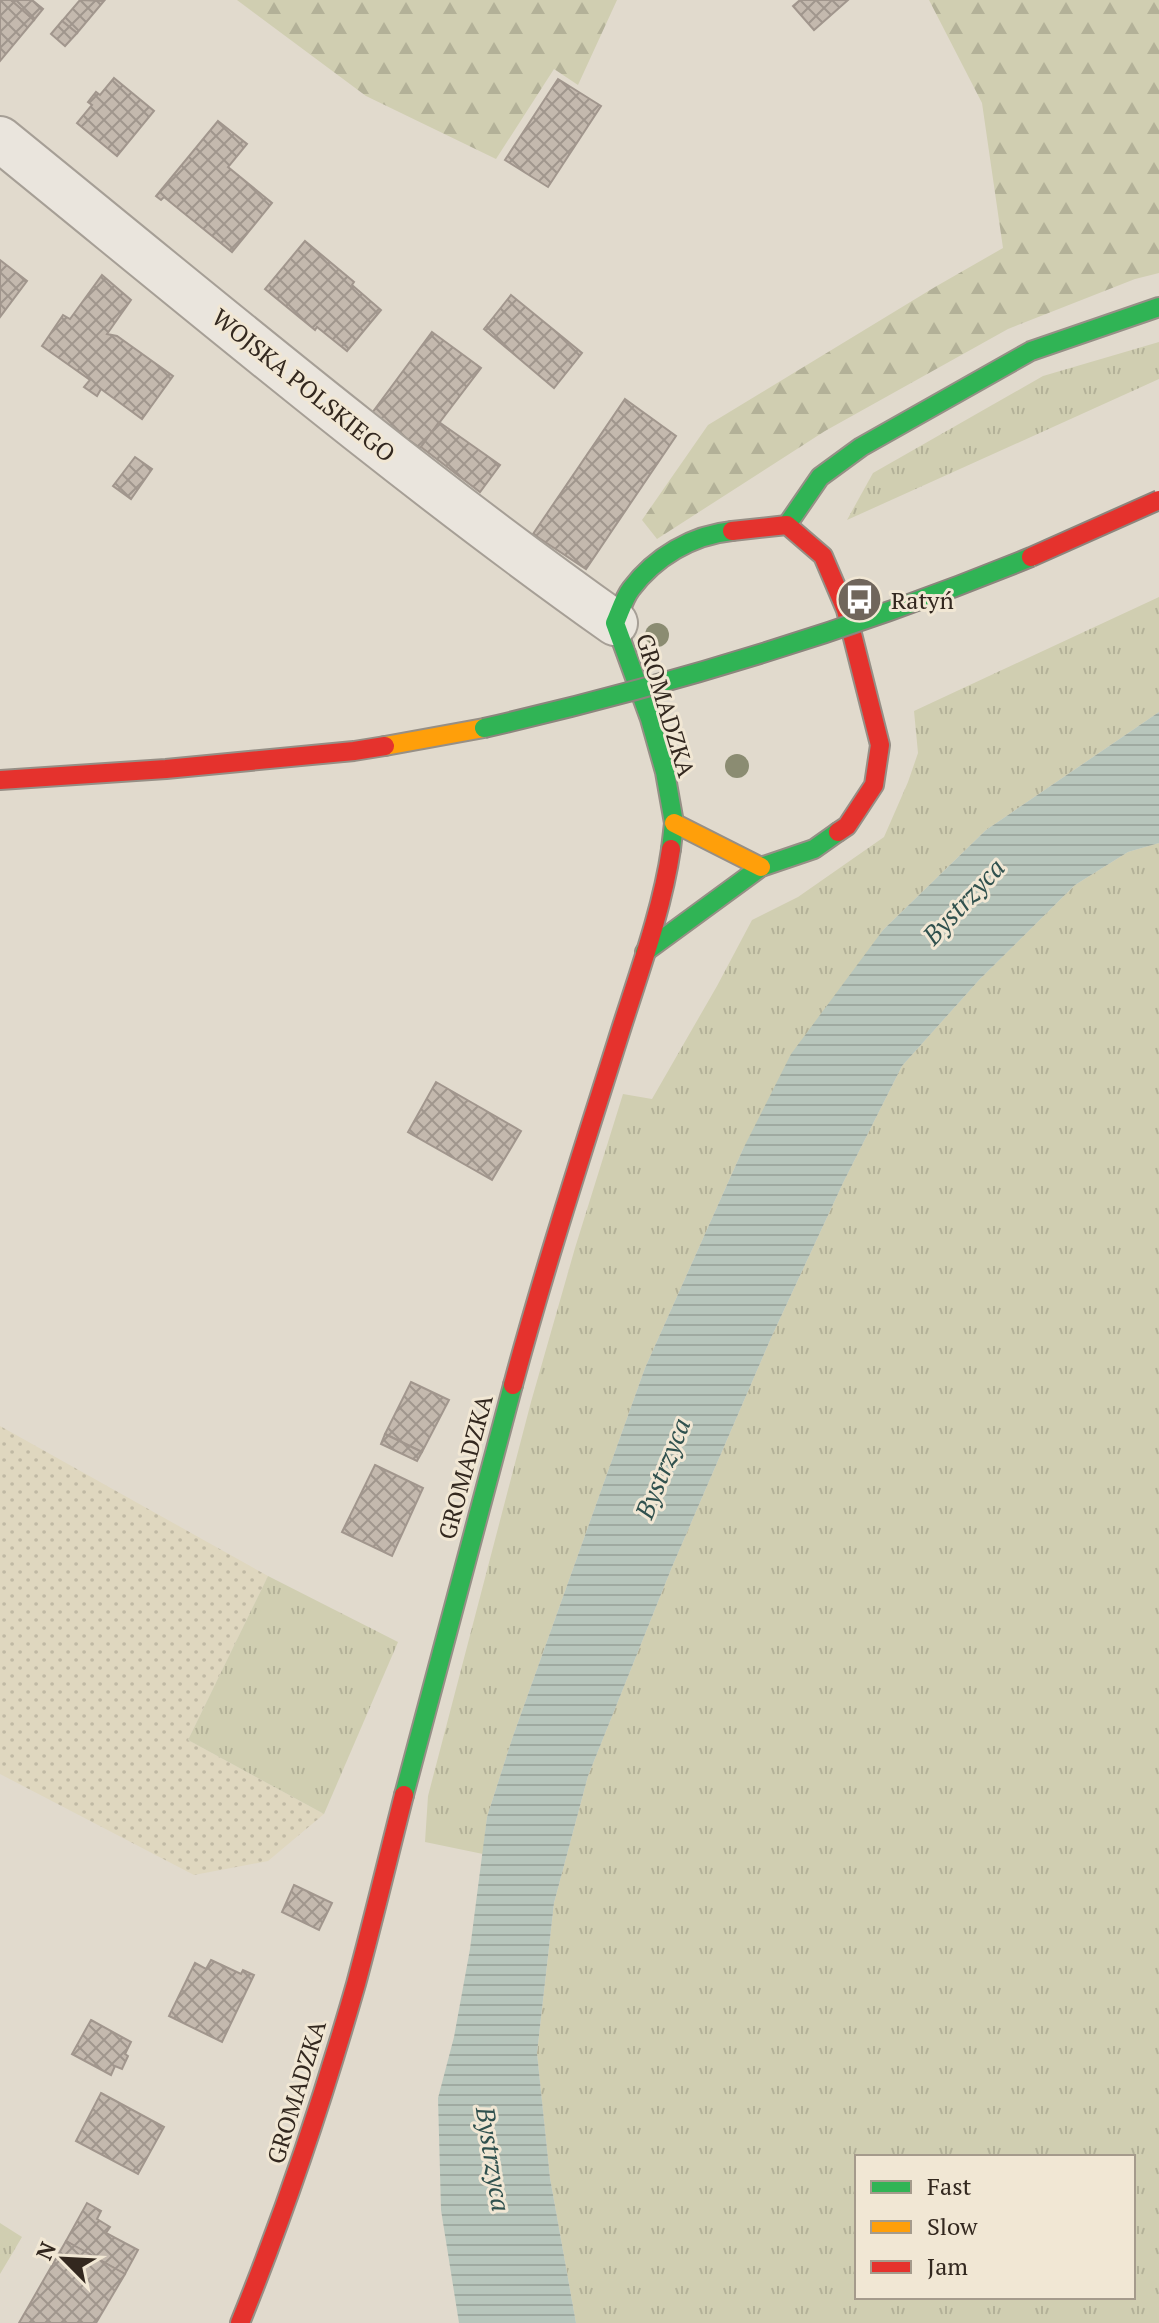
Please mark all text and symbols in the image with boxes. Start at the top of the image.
street label: WOJSKA POLSKIEGO [206,301,402,469]
bus stop icon: Ratyń [836,576,884,624]
place label: Ratyń [891,584,954,616]
street label: GROMADZKA [629,629,703,781]
water label: Bystrzyca [914,851,1011,952]
street label: GROMADZKA [430,1391,500,1543]
water label: Bystrzyca [626,1413,698,1524]
street label: GROMADZKA [259,2016,333,2168]
water label: Bystrzyca [469,2103,519,2214]
legend [855,2155,1135,2299]
text: Fast [927,2170,972,2202]
text: Slow [927,2210,978,2242]
north arrow [24,2219,104,2299]
text: N [29,2237,62,2264]
text: Jam [927,2250,968,2282]

